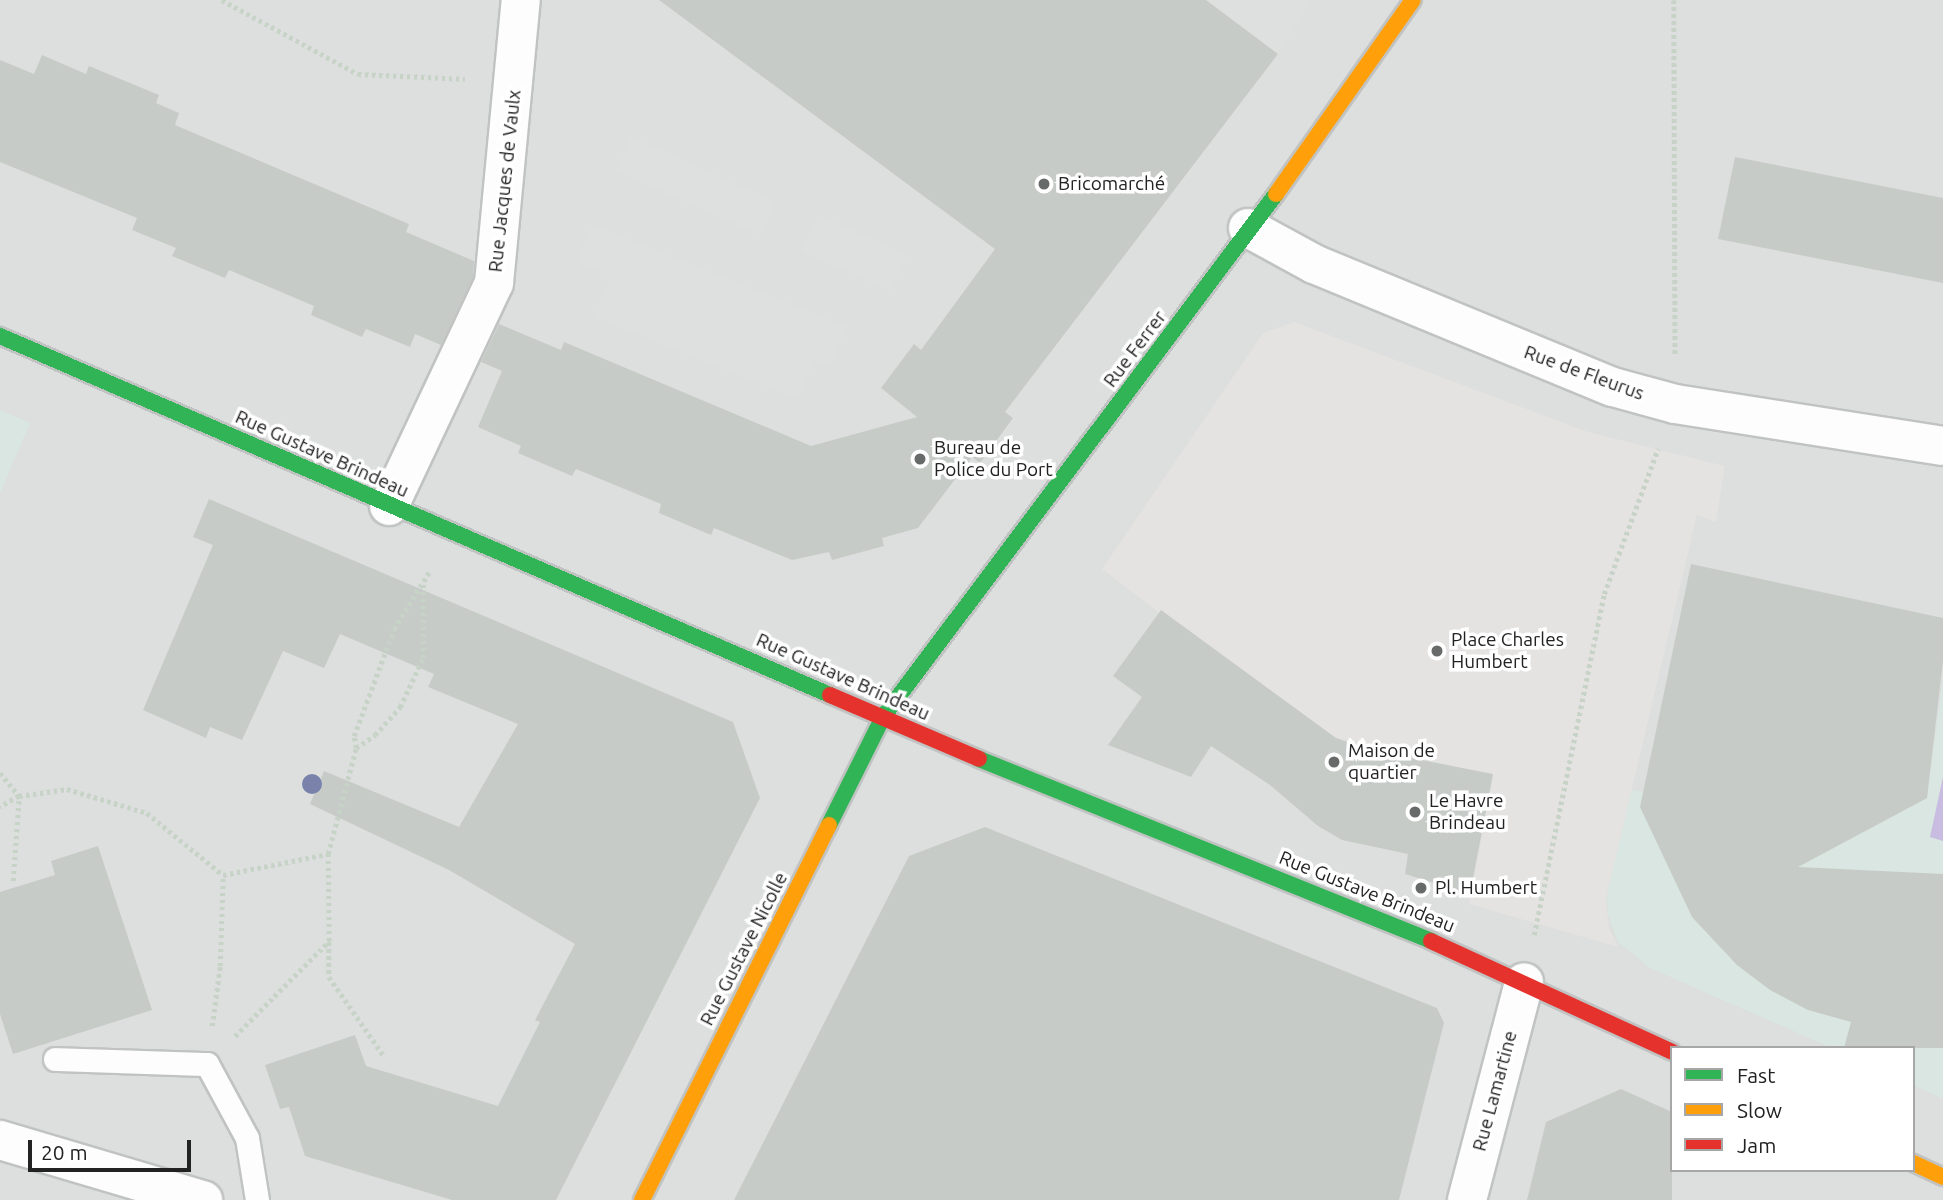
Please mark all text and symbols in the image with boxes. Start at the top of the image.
street label: Rue Jacques de Vaulx [484,89,526,273]
place label: Bricomarché [1058,173,1165,195]
marker: Bricomarché [1036,176,1052,192]
street label: Rue Ferrer [1099,306,1171,392]
street label: Rue de Fleurus [1521,341,1647,405]
street label: Rue Gustave Brindeau [232,405,412,503]
place label: Bureau de Police du Port [934,437,1053,481]
marker: Bureau de Police du Port [912,451,928,467]
street label: Rue Gustave Brindeau [753,628,933,726]
place label: Place Charles Humbert [1451,629,1564,673]
marker: Place Charles Humbert [1429,643,1445,659]
place label: Maison de quartier [1348,740,1435,784]
marker: Maison de quartier [1326,754,1342,770]
place label: Le Havre Brindeau [1429,790,1506,834]
marker: Le Havre Brindeau [1407,804,1423,820]
street label: Rue Gustave Brindeau [1276,846,1458,938]
street label: Rue Gustave Nicolle [695,869,793,1029]
place label: Pl. Humbert [1435,877,1537,899]
marker: Pl. Humbert [1413,880,1429,896]
street label: Rue Lamartine [1468,1028,1522,1154]
legend [1670,1046,1915,1172]
text: Fast [1737,1063,1775,1087]
text: Slow [1737,1098,1782,1122]
scale bar [32,1126,194,1170]
text: Jam [1737,1133,1776,1157]
text: 20 m [41,1140,88,1164]

